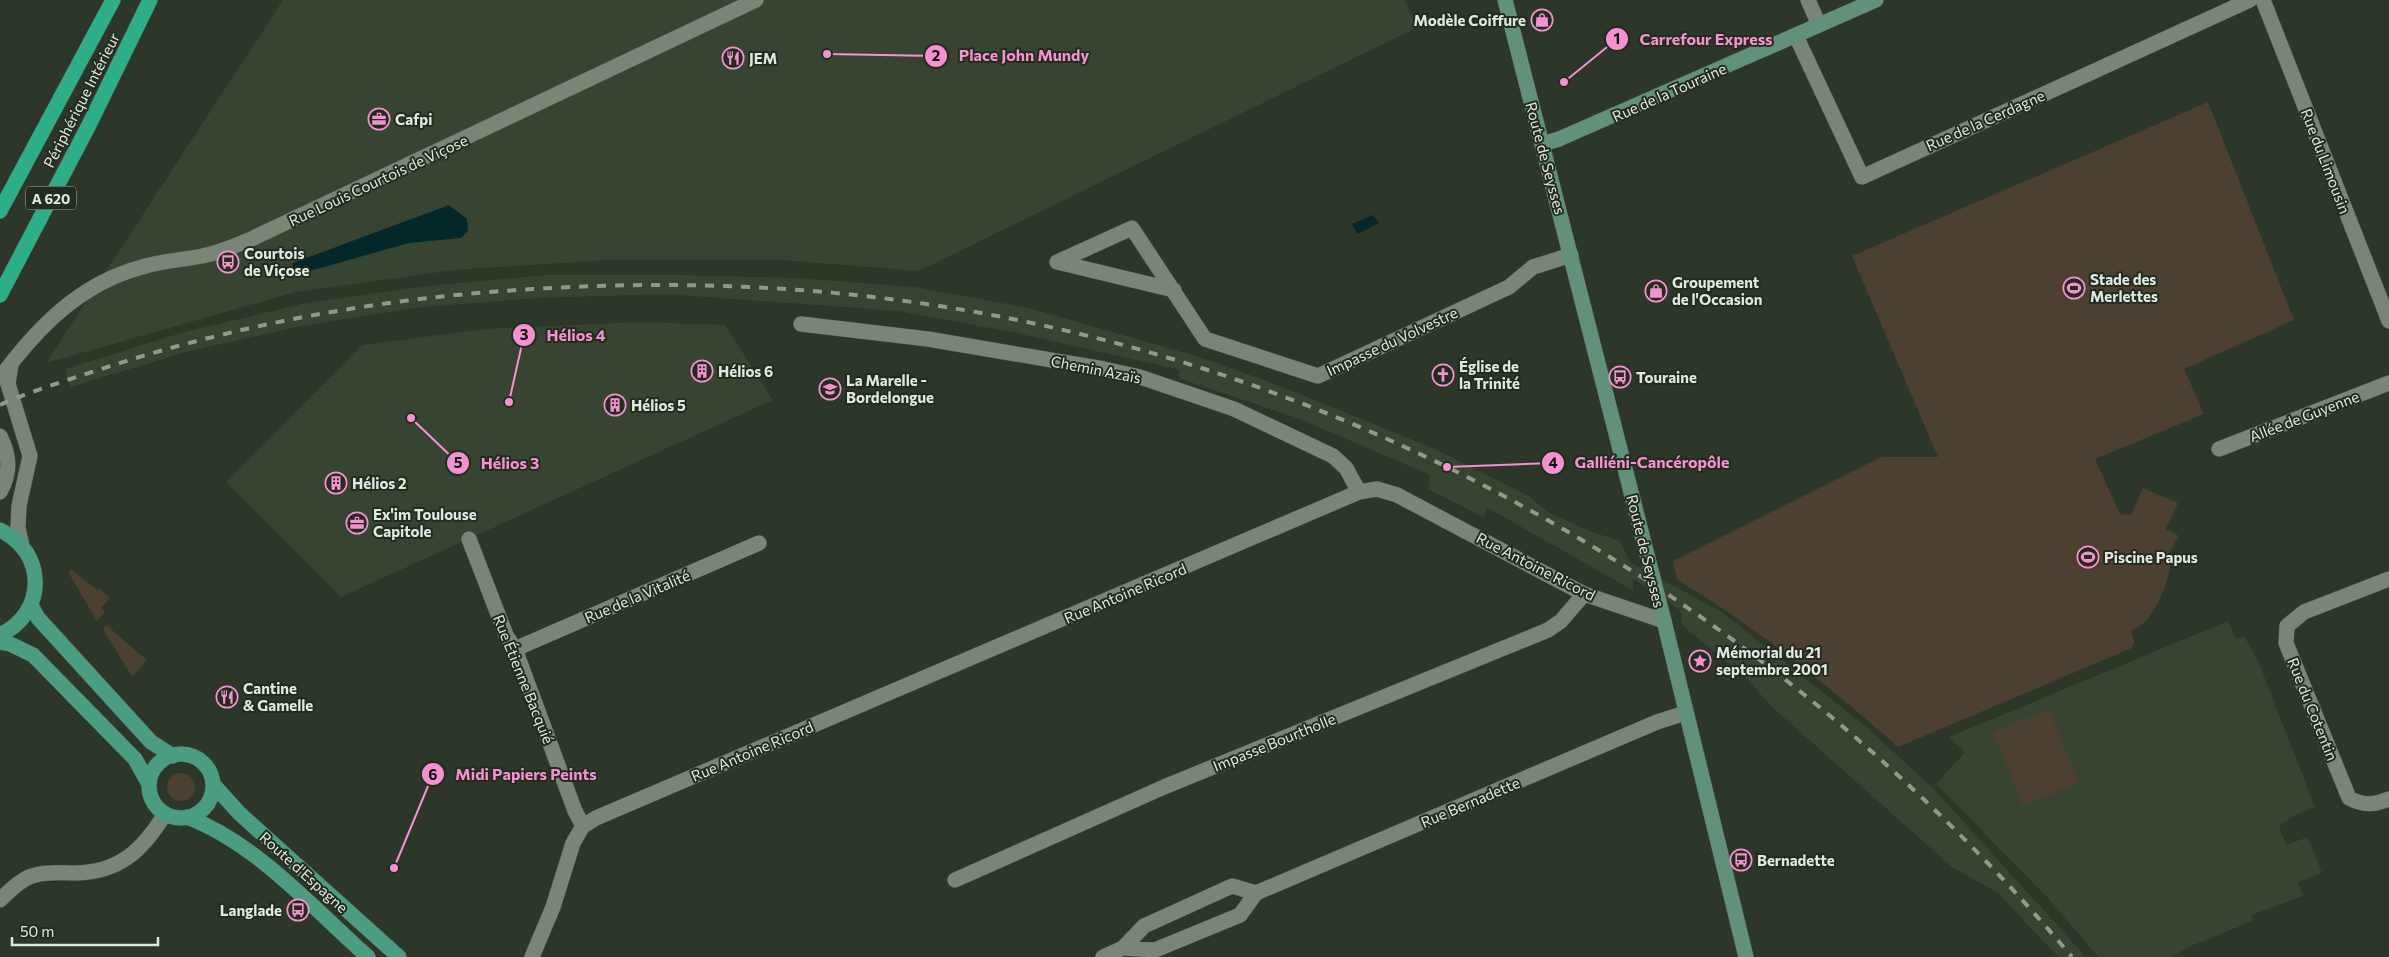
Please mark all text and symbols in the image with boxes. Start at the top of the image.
shop icon: Modèle Coiffure [1530,8,1554,32]
place label: Modèle Coiffure [1413,11,1526,29]
callout: Carrefour Express [1604,24,1782,55]
text: 1 [1614,29,1620,47]
text: Carrefour Express [1639,29,1773,48]
street label: Périphérique Intérieur [39,30,123,170]
callout: Place John Mundy [923,40,1099,71]
text: Place John Mundy [959,45,1089,64]
restaurant icon: JEM [721,46,745,70]
text: 2 [932,46,940,64]
place label: JEM [749,49,777,67]
street label: Rue de la Touraine [1609,59,1729,125]
street label: Rue de la Cerdagne [1923,86,2047,154]
street label: Route de Seysses [1522,100,1570,216]
street label: Rue du Limousin [2298,106,2354,216]
office icon: Cafpi [367,107,391,131]
place label: Cafpi [395,110,432,128]
street label: Rue Louis Courtois de Viçose [286,131,470,229]
road number: A 620 [26,187,76,210]
place label: Courtois de Viçose [244,244,309,279]
bus stop icon: Courtois de Viçose [216,250,240,274]
place label: Stade des Merlettes [2090,270,2158,305]
place label: Groupement de l'Occasion [1672,273,1762,308]
sports icon: Stade des Merlettes [2062,276,2086,300]
shop icon: Groupement de l'Occasion [1644,279,1668,303]
street label: Impasse du Volvestre [1324,303,1460,379]
callout: Hélios 4 [512,320,616,351]
text: 3 [520,325,529,343]
text: Hélios 4 [547,325,606,344]
street label: Chemin Azaïs [1049,351,1143,387]
place label: Église de la Trinité [1459,357,1520,392]
building icon: Hélios 6 [690,359,714,383]
place label: Hélios 6 [718,362,773,380]
church icon: Église de la Trinité [1431,363,1455,387]
bus stop icon: Touraine [1608,365,1632,389]
place label: Touraine [1636,368,1697,386]
place label: La Marelle - Bordelongue [846,371,934,406]
school or university icon: La Marelle - Bordelongue [818,377,842,401]
street label: Allée de Guyenne [2247,387,2361,445]
building icon: Hélios 5 [603,393,627,417]
place label: Hélios 5 [631,396,686,414]
callout: Galliéni-Cancéropôle [1540,447,1740,478]
callout: Hélios 3 [445,448,549,479]
text: Galliéni-Cancéropôle [1575,452,1729,471]
text: 5 [454,453,463,471]
text: Hélios 3 [481,453,539,472]
text: 4 [1548,453,1558,471]
building icon: Hélios 2 [324,471,348,495]
place label: Hélios 2 [352,474,407,492]
street label: Route de Seysses [1623,493,1669,609]
place label: Ex'im Toulouse Capitole [373,505,477,540]
office icon: Ex'im Toulouse Capitole [345,511,369,535]
street label: Rue Antoine Ricord [1474,528,1598,604]
sports icon: Piscine Papus [2076,545,2100,569]
place label: Piscine Papus [2104,548,2198,566]
street label: Rue Antoine Ricord [1061,559,1189,627]
street label: Rue de la Vitalité [582,566,693,626]
street label: Rue Étienne Bacquié [490,611,559,746]
place label: Mémorial du 21 septembre 2001 [1716,643,1828,678]
place icon: Mémorial du 21 septembre 2001 [1688,649,1712,673]
street label: Rue du Cotentin [2284,655,2342,763]
place label: Cantine & Gamelle [243,679,313,714]
restaurant icon: Cantine & Gamelle [215,685,239,709]
street label: Impasse Bourtholle [1210,709,1338,775]
street label: Rue Antoine Ricord [688,717,816,785]
callout: Midi Papiers Peints [421,759,607,790]
text: Midi Papiers Peints [455,764,597,783]
text: 6 [428,765,438,783]
street label: Rue Bernadette [1418,773,1522,831]
street label: Route d'Espagne [256,828,352,916]
bus stop icon: Bernadette [1729,848,1753,872]
place label: Bernadette [1757,851,1835,869]
bus stop icon: Langlade [286,898,310,922]
place label: Langlade [220,901,282,919]
scale bar [12,914,159,946]
text: 50 m [20,922,54,940]

